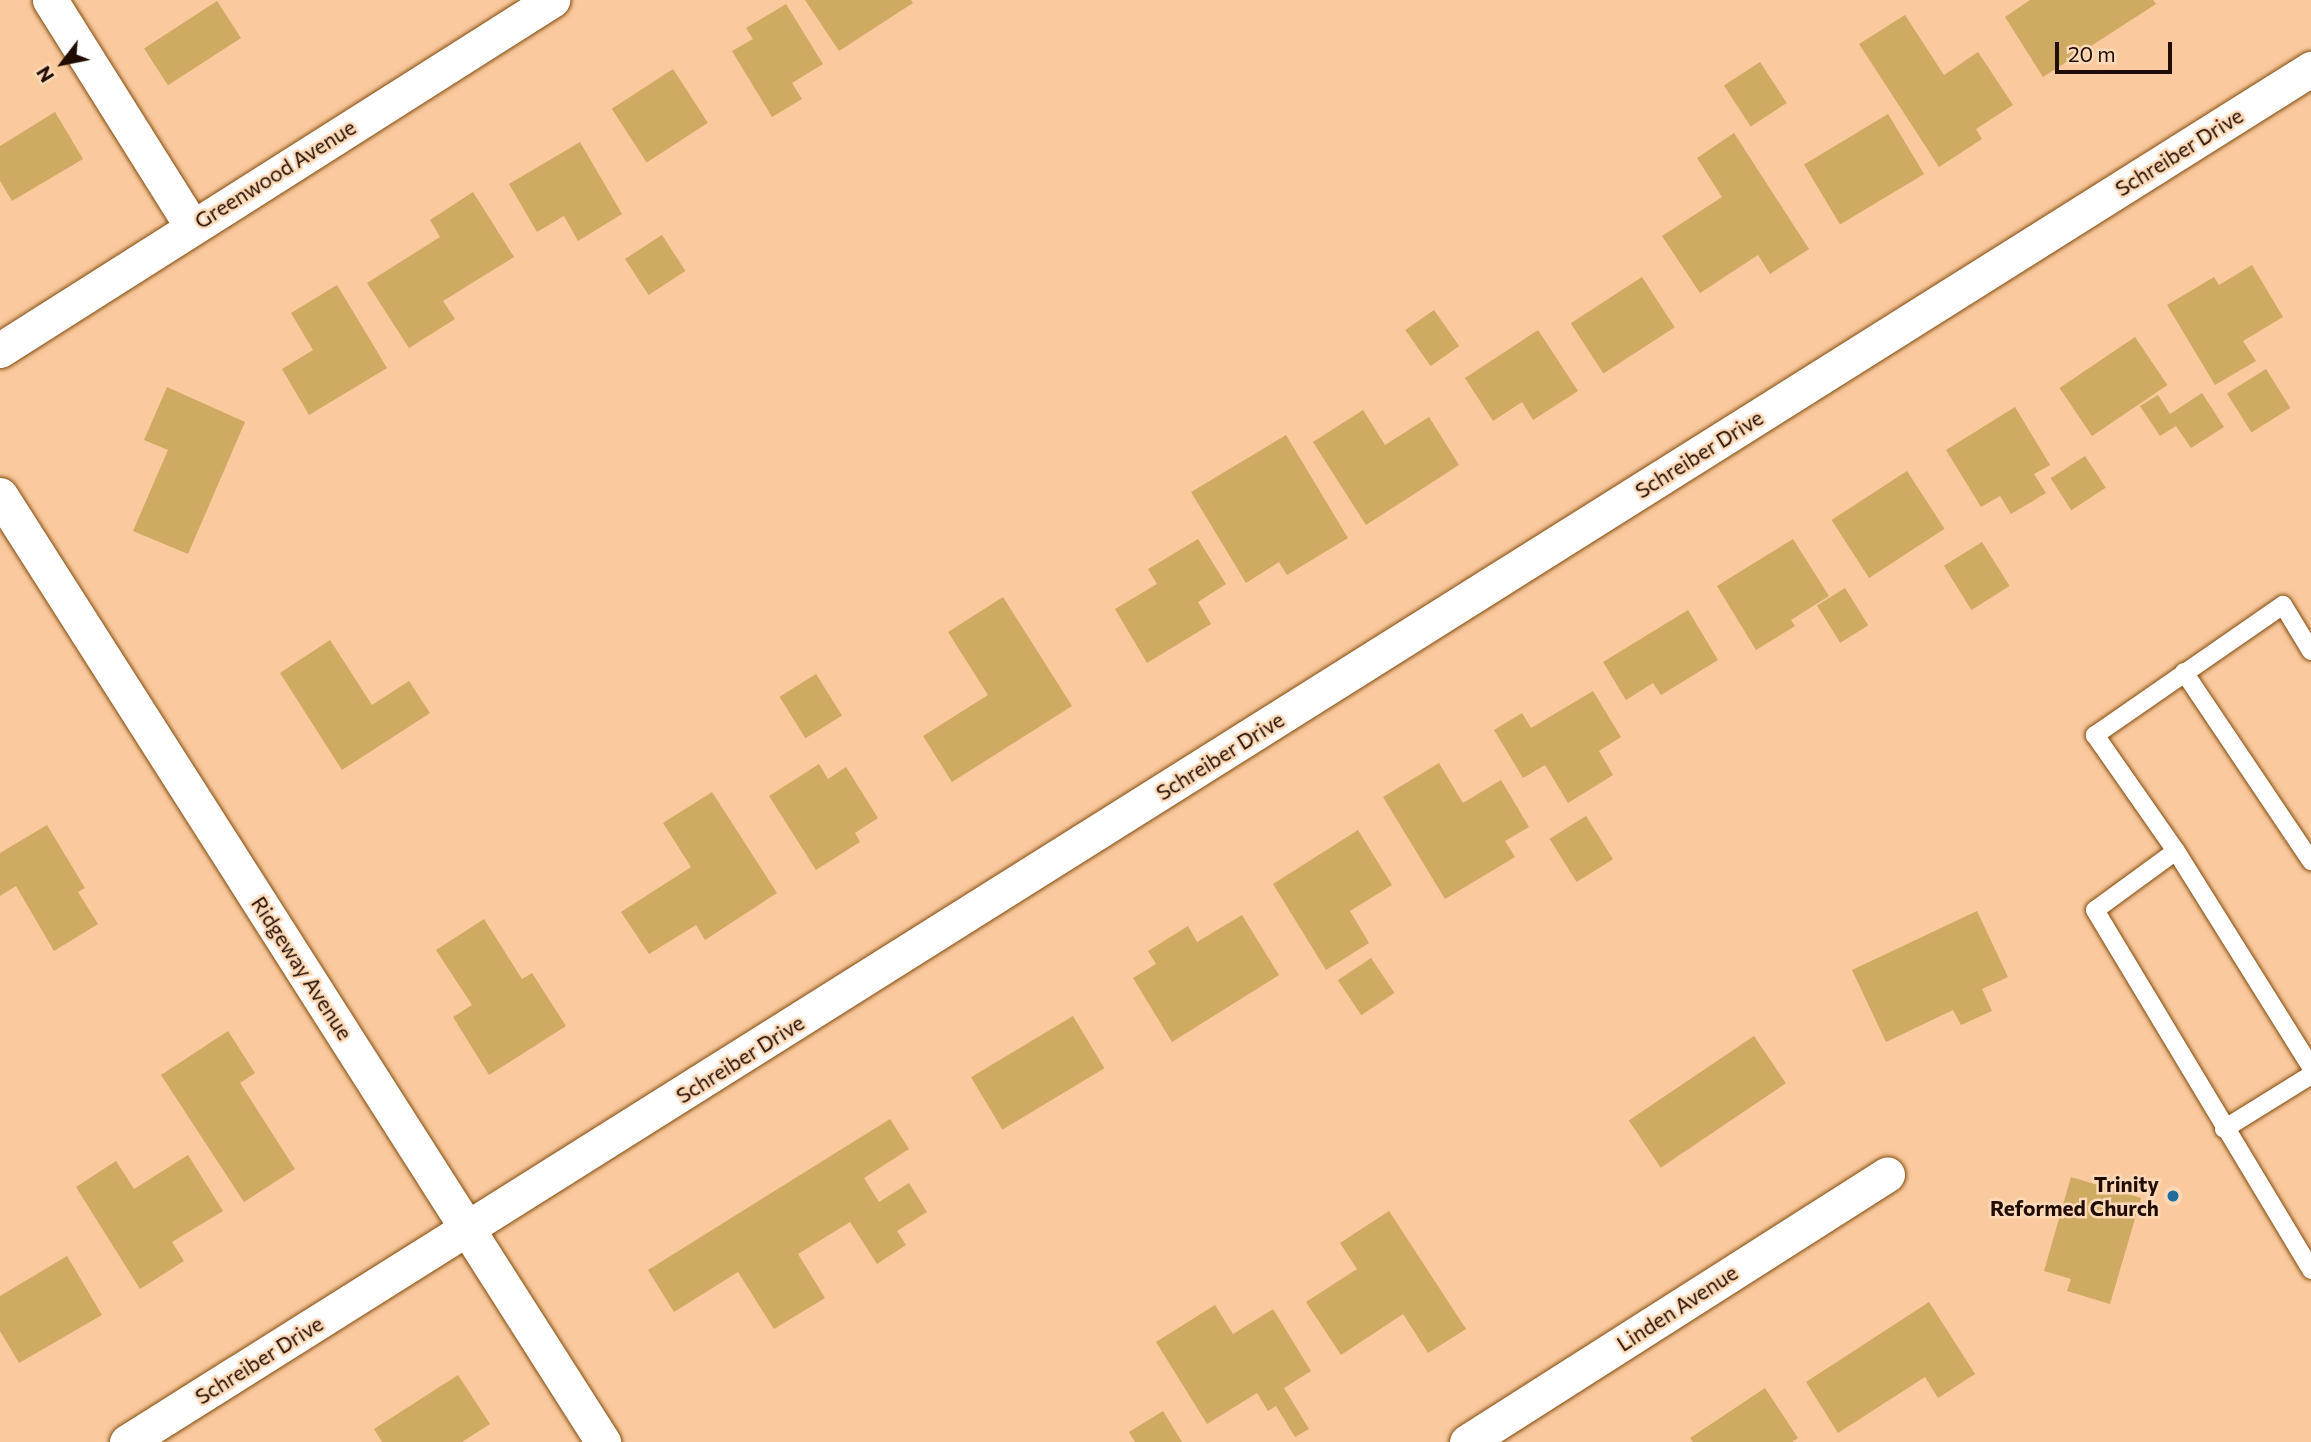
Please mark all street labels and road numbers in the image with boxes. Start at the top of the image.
street label: Schreiber Drive [2110,103,2248,201]
street label: Greenwood Avenue [190,114,360,234]
street label: Schreiber Drive [1630,405,1768,503]
street label: Schreiber Drive [1151,707,1289,805]
street label: Ridgeway Avenue [246,892,358,1044]
street label: Schreiber Drive [671,1010,809,1108]
street label: Linden Avenue [1612,1260,1742,1356]
street label: Schreiber Drive [190,1311,328,1409]

